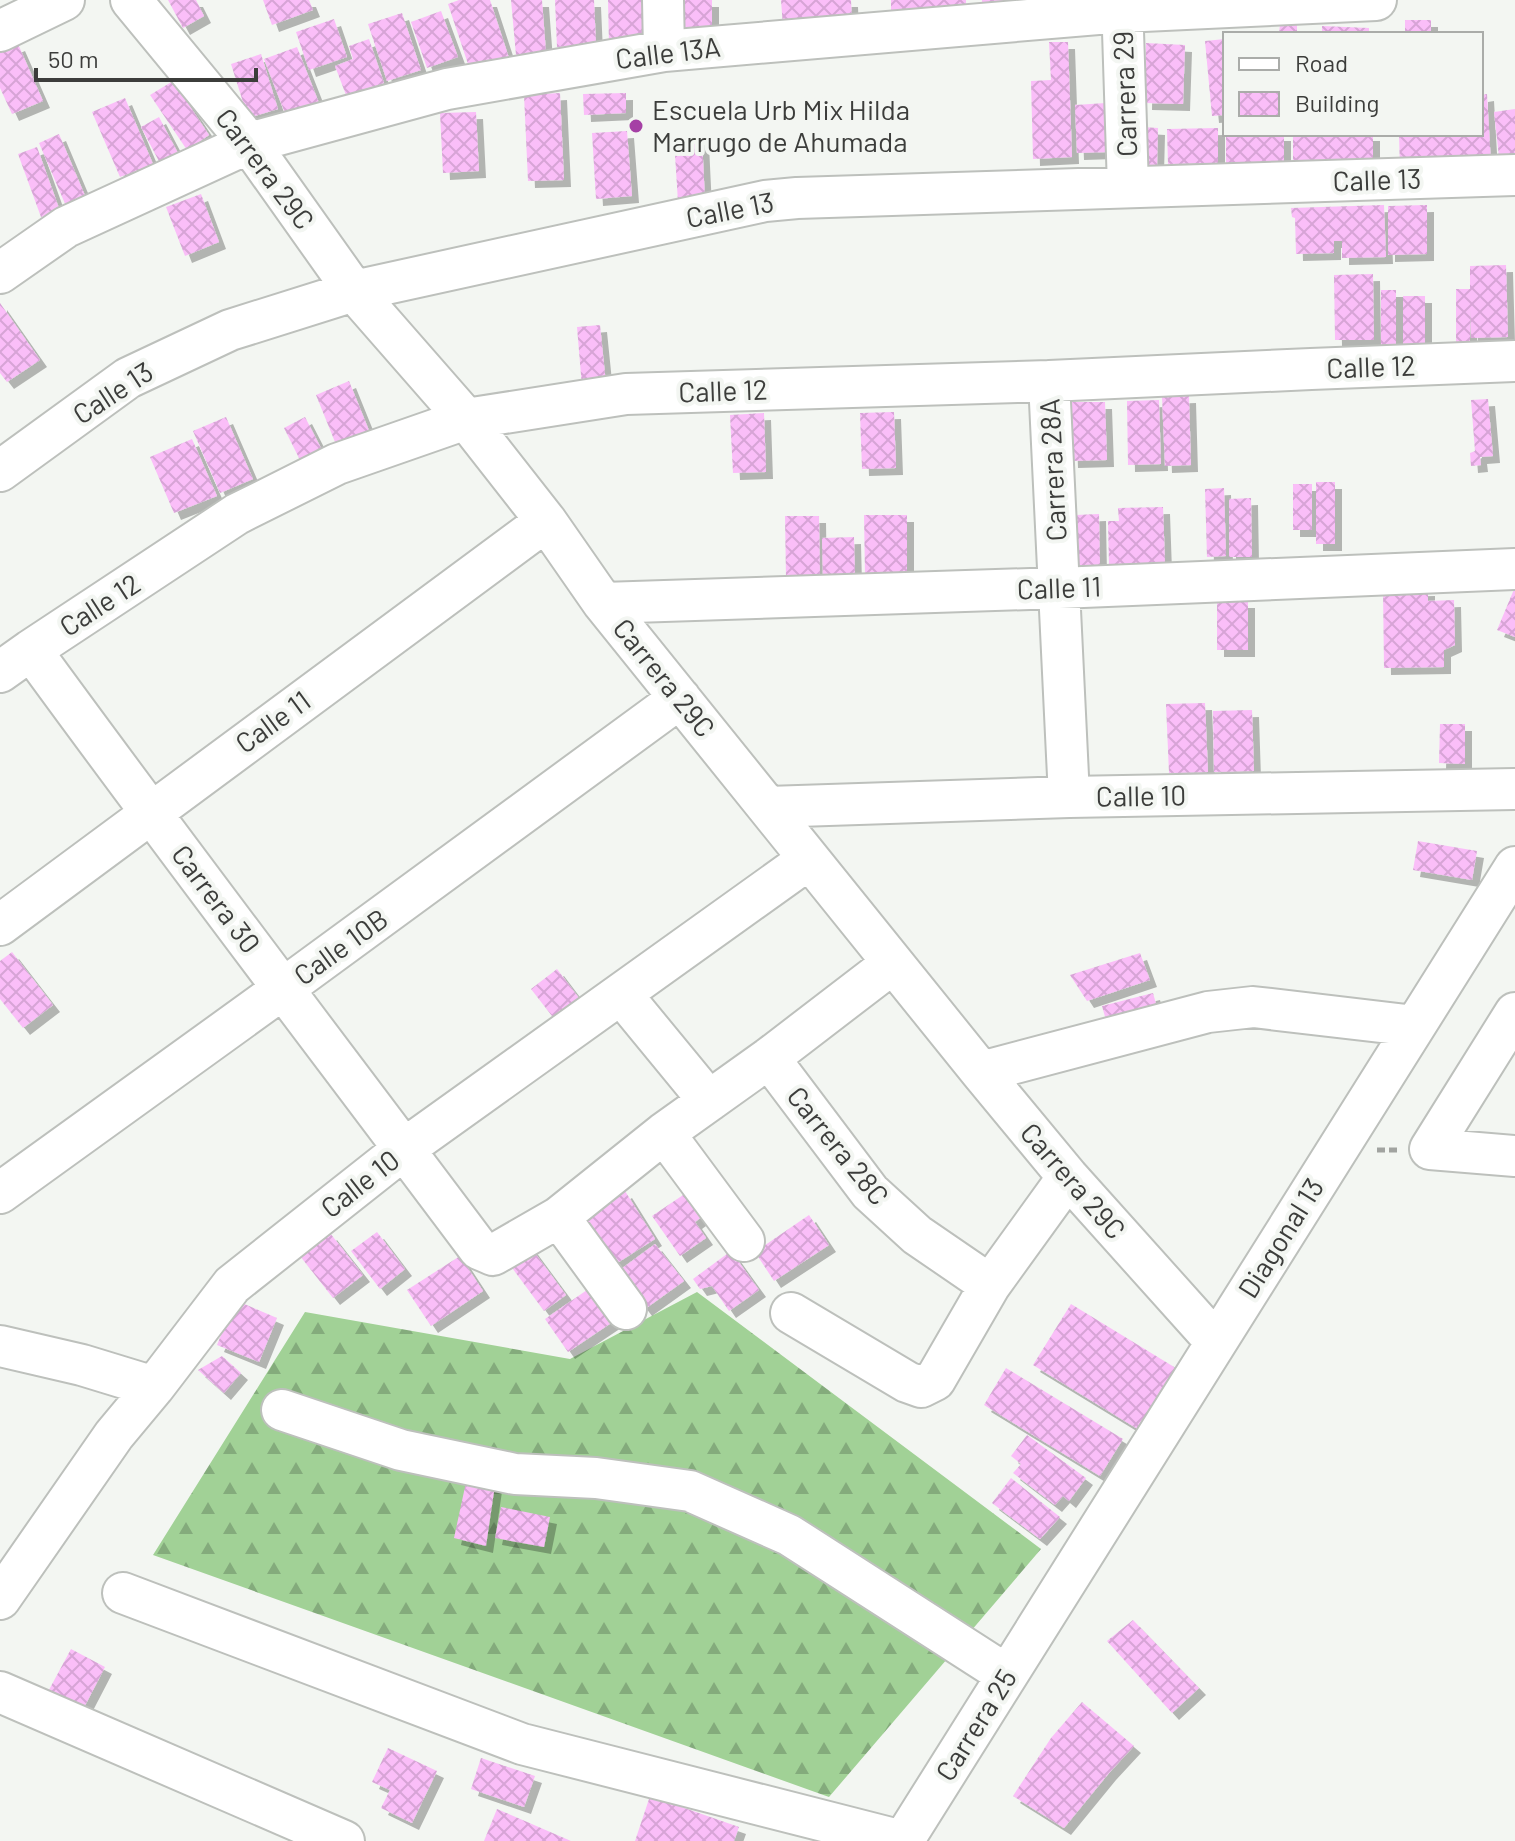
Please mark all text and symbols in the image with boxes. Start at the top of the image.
street label: Calle 13A [613,29,722,75]
street label: Carrera 29 [1105,31,1143,158]
scale bar [36,32,256,82]
legend [1223,32,1483,136]
text: 50 m [48,44,99,73]
text: Road [1295,48,1348,77]
text: Building [1295,88,1379,117]
place label: Escuela Urb Mix Hilda Marrugo de Ahumada [652,92,910,158]
street label: Carrera 29C [209,101,322,236]
marker: Escuela Urb Mix Hilda Marrugo de Ahumada [627,117,645,135]
street label: Calle 13 [1332,160,1422,198]
street label: Calle 13 [683,184,777,234]
street label: Calle 12 [1326,347,1416,385]
street label: Calle 13 [66,354,159,431]
street label: Calle 12 [678,371,768,409]
street label: Carrera 28A [1031,398,1073,542]
street label: Calle 12 [53,566,146,643]
street label: Calle 11 [1016,569,1102,605]
street label: Carrera 29C [607,611,723,744]
street label: Calle 11 [228,683,316,760]
street label: Calle 10 [1096,777,1186,813]
street label: Carrera 30 [165,838,268,959]
street label: Calle 10B [287,901,394,992]
street label: Carrera 28C [781,1079,897,1212]
street label: Carrera 29C [1014,1115,1133,1245]
street label: Calle 10 [313,1142,405,1224]
street label: Diagonal 13 [1230,1171,1330,1304]
street label: Carrera 25 [927,1662,1023,1787]

